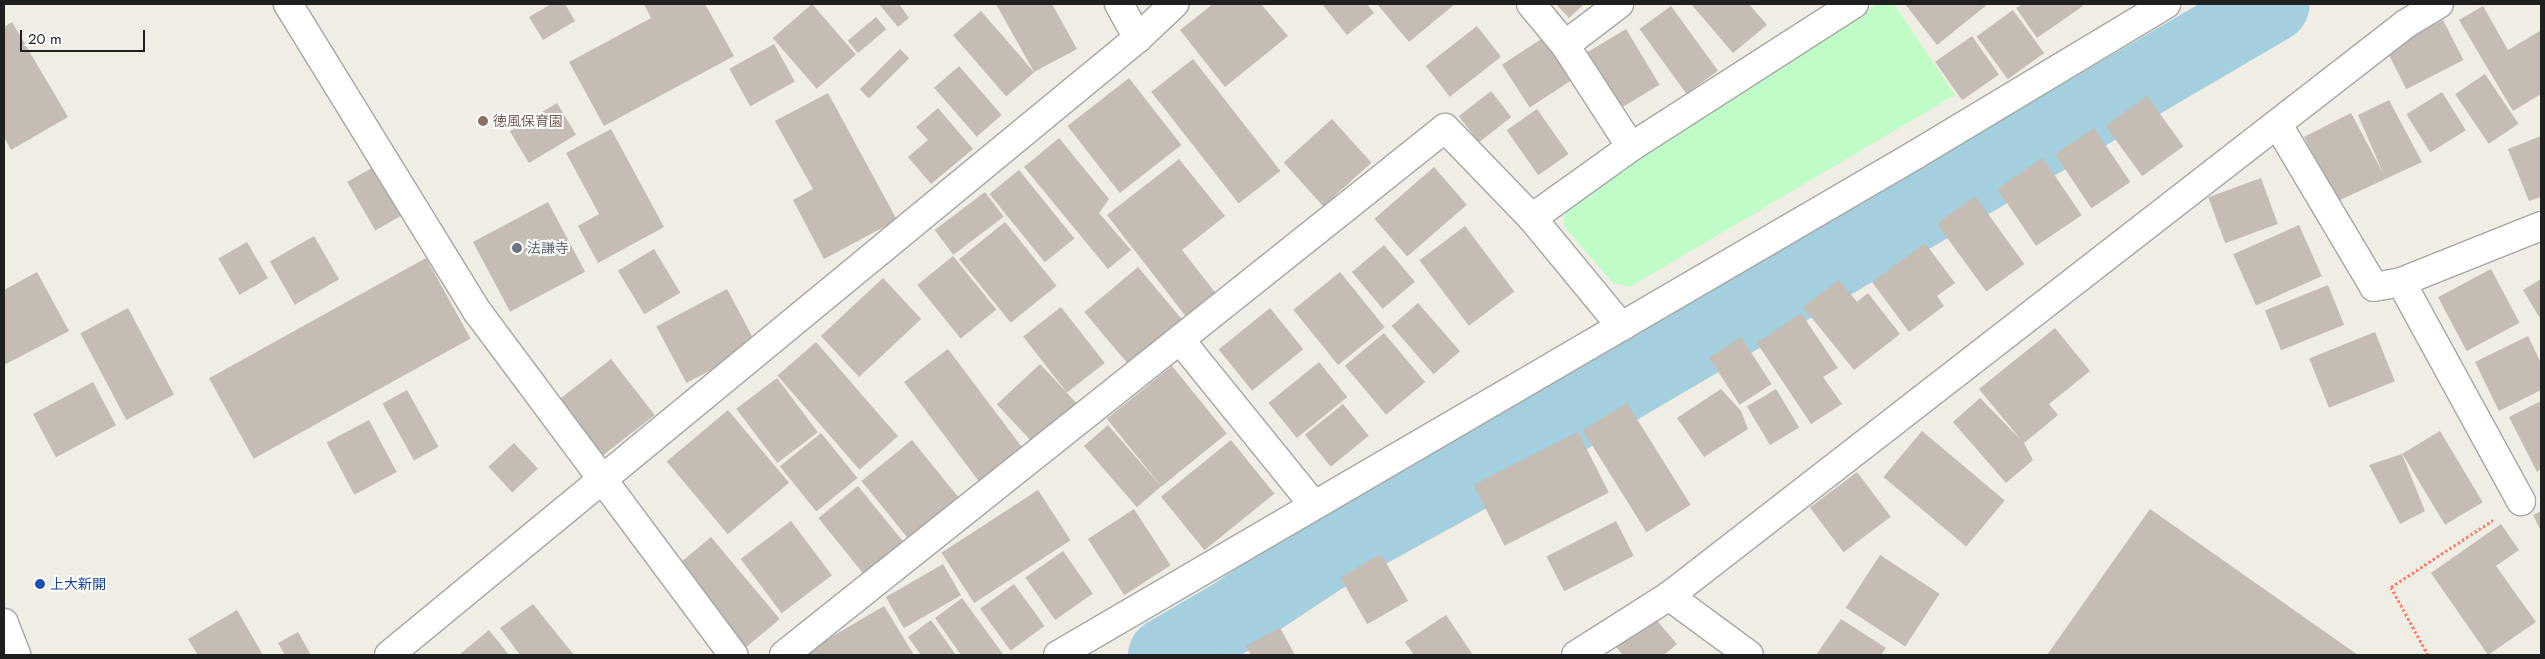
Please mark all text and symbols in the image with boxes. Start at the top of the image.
scale bar [22,20,148,52]
text: 20 m [28,28,62,50]
place label: 徳風保育園 [493,113,563,129]
marker: 徳風保育園 [477,115,489,127]
place label: 法謙寺 [527,240,569,256]
marker: 法謙寺 [511,242,523,254]
place label: 上大新開 [50,576,106,592]
marker: 上大新開 [34,578,46,590]

